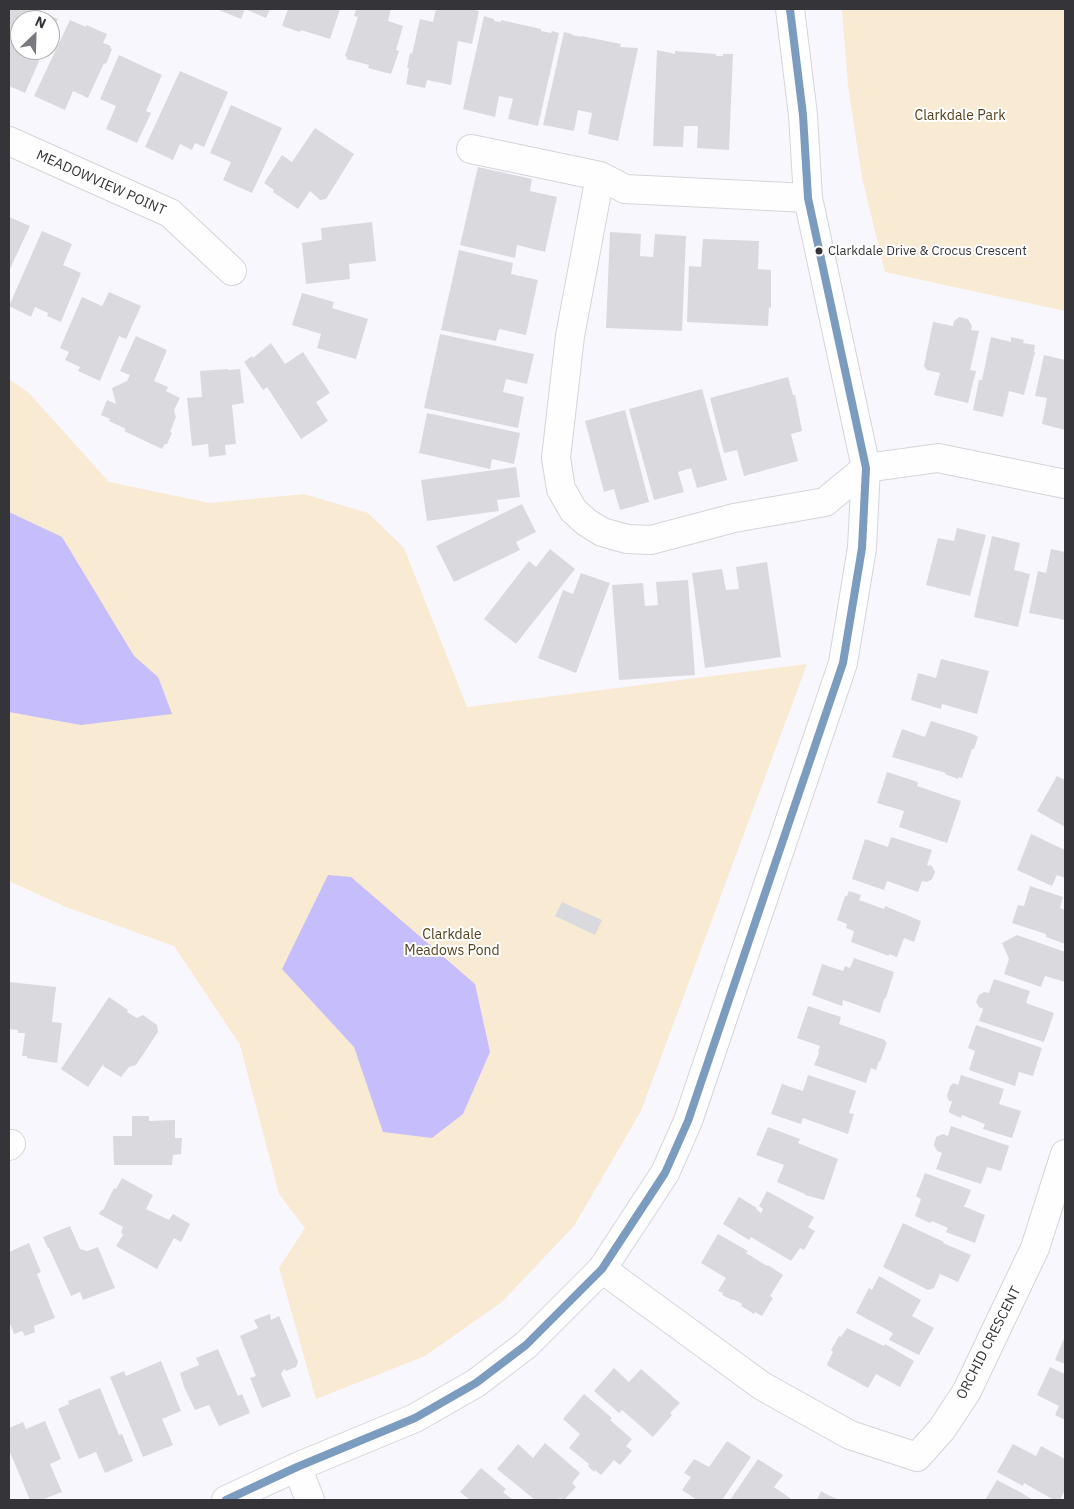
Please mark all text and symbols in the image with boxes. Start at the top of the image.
north arrow [10,10,60,60]
text: N [32,12,49,32]
park label: Clarkdale Park [914,108,1006,124]
street label: MEADOWVIEW POINT [33,147,169,219]
place label: Clarkdale Drive & Crocus Crescent [828,243,1027,259]
marker: Clarkdale Drive & Crocus Crescent [814,246,824,256]
park label: Clarkdale Meadows Pond [404,927,500,960]
street label: ORCHID CRESCENT [953,1284,1025,1402]

